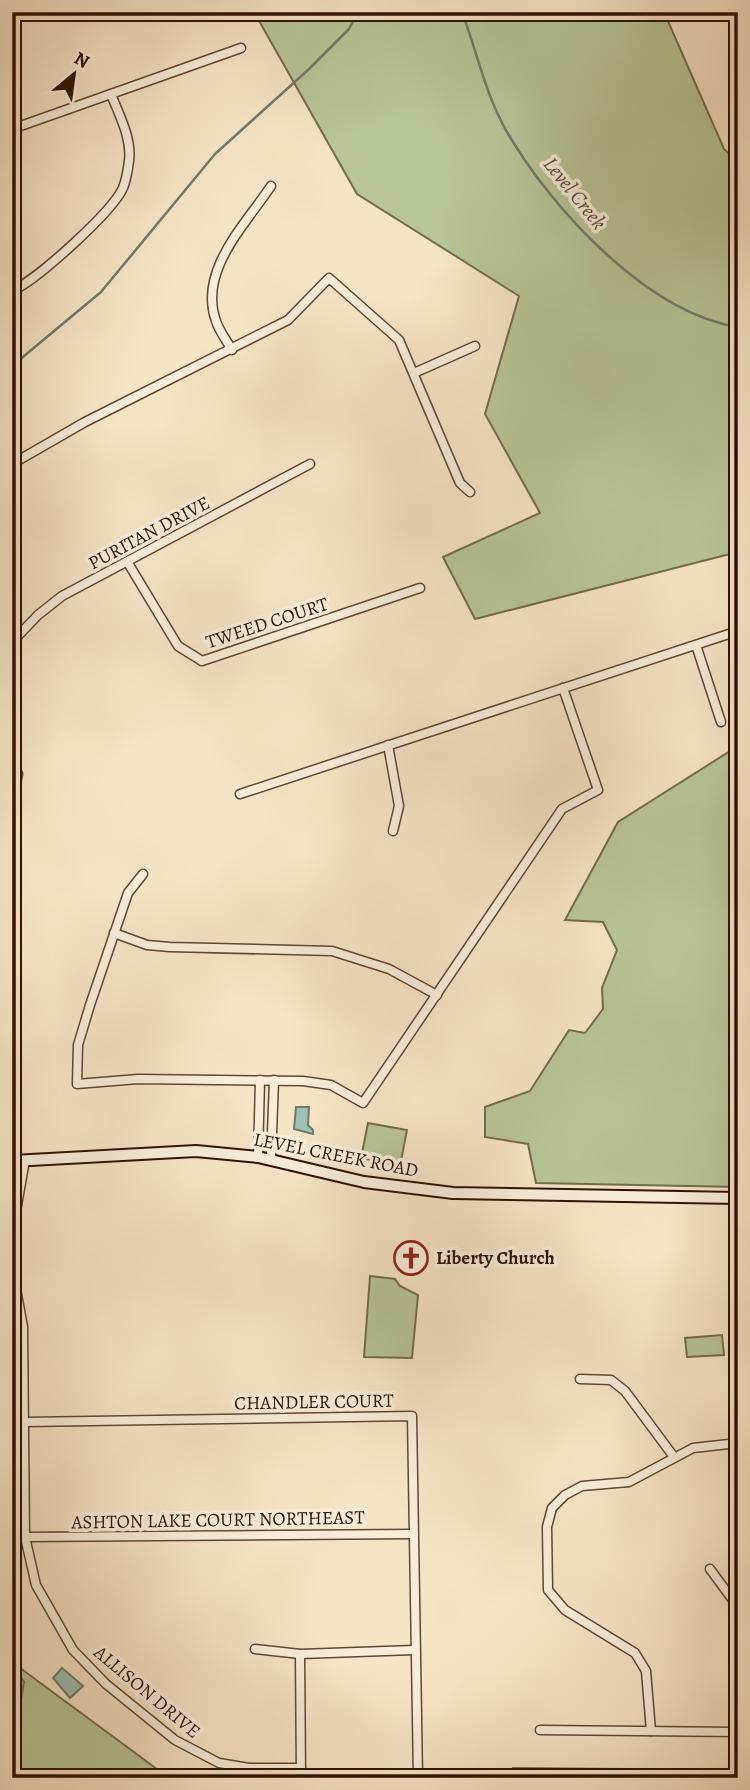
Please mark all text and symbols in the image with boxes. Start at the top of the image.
north arrow [38,38,108,108]
text: N [69,45,94,75]
water label: Level Creek [537,151,613,235]
street label: PURITAN DRIVE [83,490,215,576]
street label: TWEED COURT [202,591,332,655]
street label: LEVEL CREEK ROAD [251,1126,421,1184]
church icon: Liberty Church [392,1239,430,1277]
place label: Liberty Church [436,1245,555,1271]
street label: CHANDLER COURT [234,1388,395,1416]
street label: ASHTON LAKE COURT NORTHEAST [70,1504,366,1536]
street label: ALLISON DRIVE [87,1639,206,1744]

